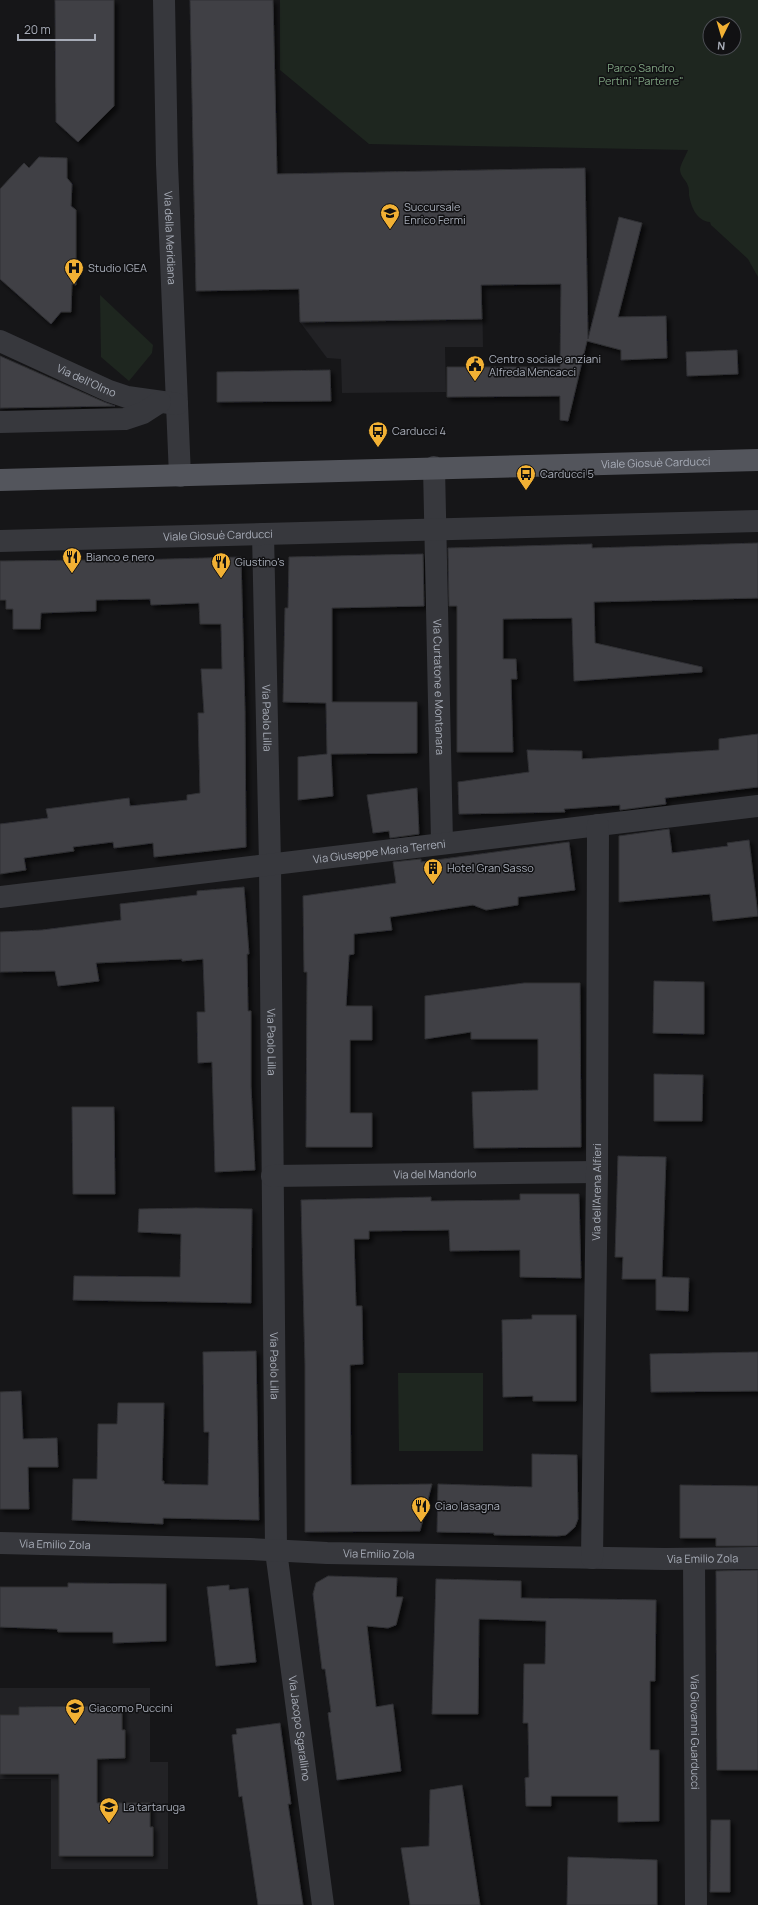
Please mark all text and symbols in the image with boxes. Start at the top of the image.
scale bar [18,16,95,42]
north arrow [702,16,742,56]
text: 20 m [24,21,51,38]
text: N [716,39,726,54]
park label: Parco Sandro Pertini "Parterre" [598,60,684,88]
street label: Via della Meridiana [161,191,180,285]
place label: Succursale Enrico Fermi [404,199,466,227]
school or university icon: Succursale Enrico Fermi [379,202,401,230]
hospital icon: Studio IGEA [63,257,85,285]
place label: Studio IGEA [88,260,147,275]
place label: Centro sociale anziani Alfreda Mencacci [489,351,601,379]
public building icon: Centro sociale anziani Alfreda Mencacci [464,354,486,382]
street label: Via dell'Olmo [54,360,119,400]
bus stop icon: Carducci 4 [367,420,389,448]
place label: Carducci 4 [392,423,446,438]
street label: Viale Giosuè Carducci [601,453,711,471]
bus stop icon: Carducci 5 [515,463,537,491]
place label: Carducci 5 [540,466,594,481]
street label: Viale Giosuè Carducci [163,526,273,544]
restaurant icon: Bianco e nero [61,546,83,574]
place label: Bianco e nero [86,549,155,564]
restaurant icon: Giustino's [210,551,232,579]
place label: Giustino's [235,554,285,569]
street label: Via Curtatone e Montanara [430,619,448,755]
street label: Via Paolo Lilla [259,684,276,752]
street label: Via Giuseppe Maria Terreni [312,836,446,866]
building icon: Hotel Gran Sasso [422,857,444,885]
place label: Hotel Gran Sasso [447,860,534,875]
street label: Via Paolo Lilla [264,1008,280,1076]
street label: Via dell'Arena Alfieri [588,1143,604,1241]
street label: Via del Mandorlo [393,1165,477,1182]
street label: Via Paolo Lilla [267,1332,283,1400]
restaurant icon: Ciao lasagna [410,1495,432,1523]
place label: Ciao lasagna [435,1498,500,1513]
street label: Via Emilio Zola [19,1535,91,1552]
street label: Via Emilio Zola [343,1545,415,1562]
street label: Via Emilio Zola [667,1550,739,1566]
street label: Via Giovanni Guarducci [688,1674,703,1790]
street label: Via Jacopo Sgarallino [286,1675,315,1782]
school or university icon: Giacomo Puccini [64,1697,86,1725]
place label: Giacomo Puccini [89,1700,173,1715]
school or university icon: La tartaruga [98,1796,120,1824]
place label: La tartaruga [123,1799,185,1814]

